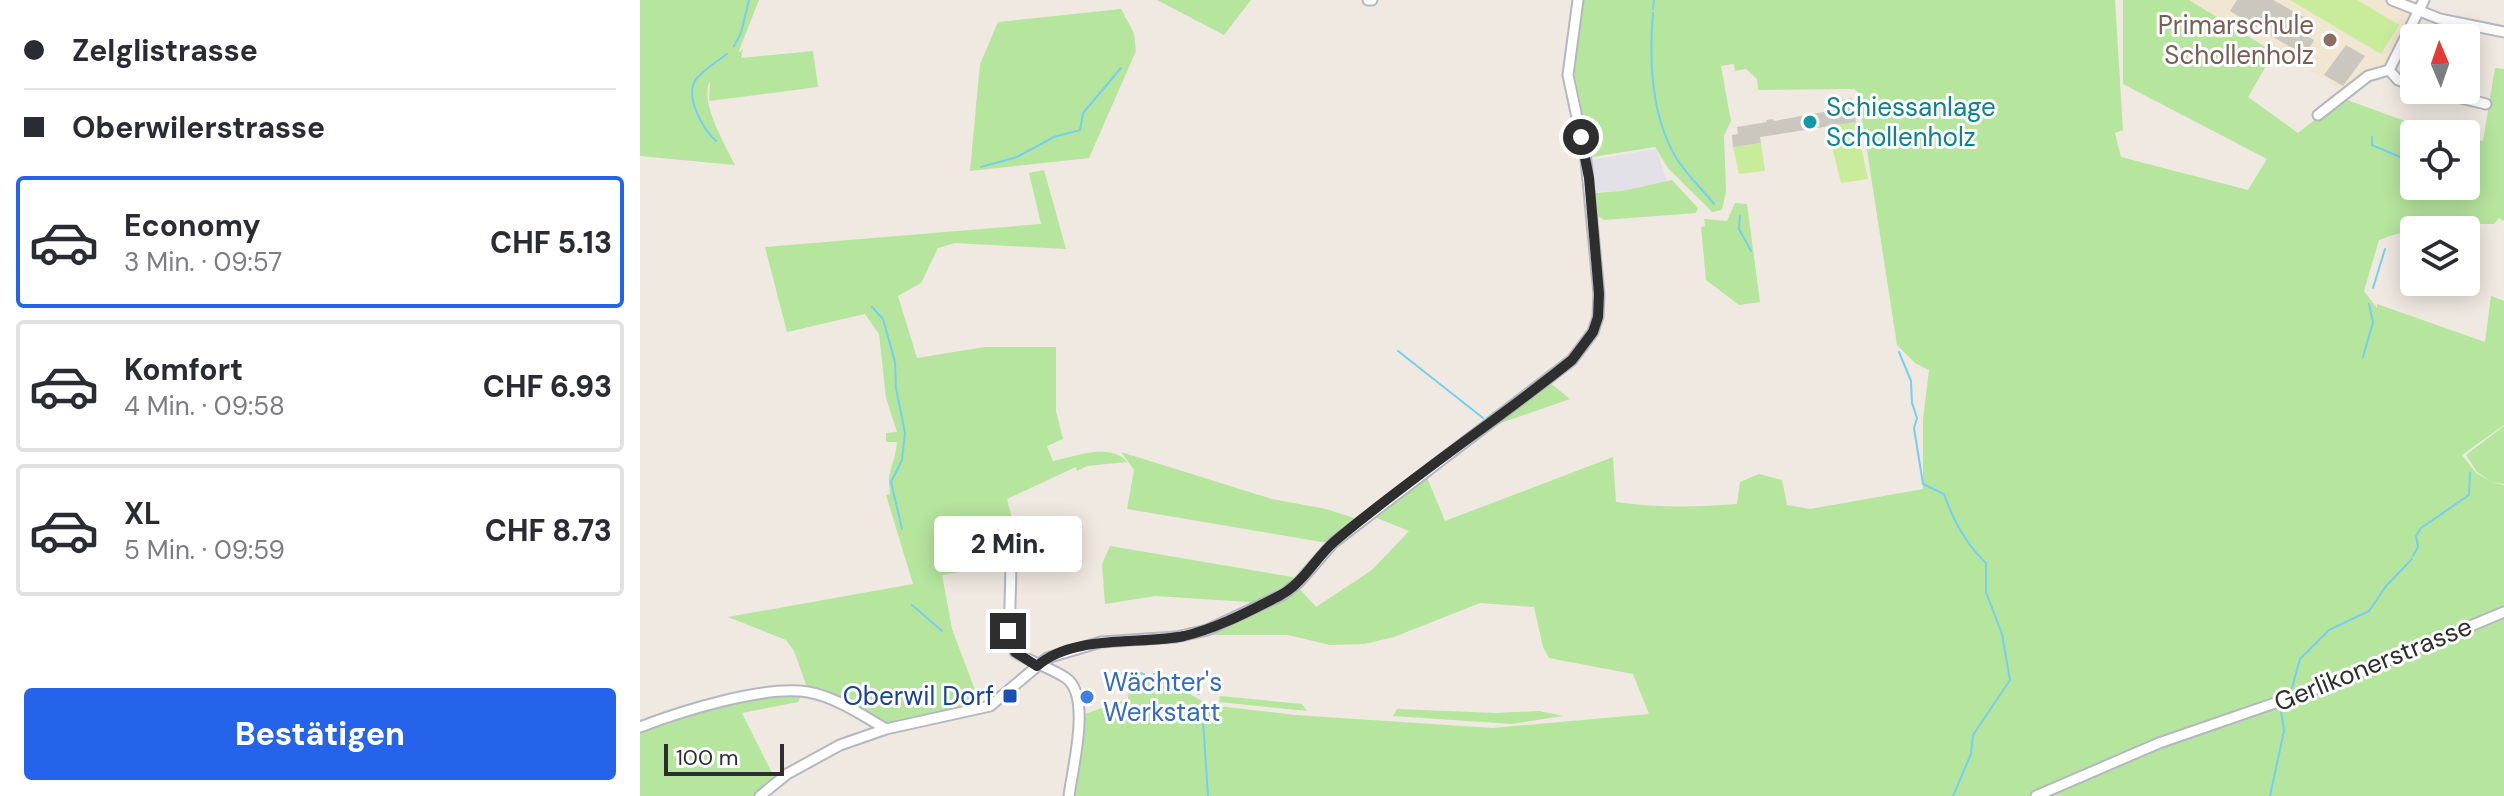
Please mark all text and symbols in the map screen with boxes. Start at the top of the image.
place label: Primarschule Schollenholz [2158,8,2314,72]
north arrow [2400,24,2480,104]
map controls [2400,24,2480,296]
text: Zelglistrasse [72,31,258,70]
marker: Primarschule Schollenholz [2321,31,2339,49]
place label: Schiessanlage Schollenholz [1826,90,1996,154]
text: Oberwilerstrasse [72,108,325,147]
marker: Schiessanlage Schollenholz [1801,113,1819,131]
route start [1563,119,1599,155]
button: locate [2400,120,2480,200]
icon: car [28,206,100,278]
text: Economy [124,206,261,245]
button: layers [2400,216,2480,296]
text: CHF 5.13 [490,223,612,262]
text: 3 Min. · 09:57 [124,245,282,279]
icon: car [28,350,100,422]
text: Komfort [124,350,243,389]
text: CHF 6.93 [483,367,612,406]
text: 4 Min. · 09:58 [124,389,285,423]
icon: car [28,494,100,566]
text: XL [124,494,161,533]
text: CHF 8.73 [485,511,612,550]
callout: 2 Min. [934,515,1082,571]
text: 2 Min. [971,527,1045,561]
text: 5 Min. · 09:59 [124,533,285,567]
street label: Gerlikonerstrasse [2269,609,2477,719]
route end [990,613,1026,649]
place label: Wächter's Werkstatt [1103,665,1222,729]
place label: Oberwil Dorf [843,679,994,713]
marker: Oberwil Dorf [1001,687,1019,705]
button: Bestätigen [24,688,616,780]
marker: Wächter's Werkstatt [1078,688,1096,706]
scale bar [664,740,784,776]
text: 100 m [676,743,738,772]

